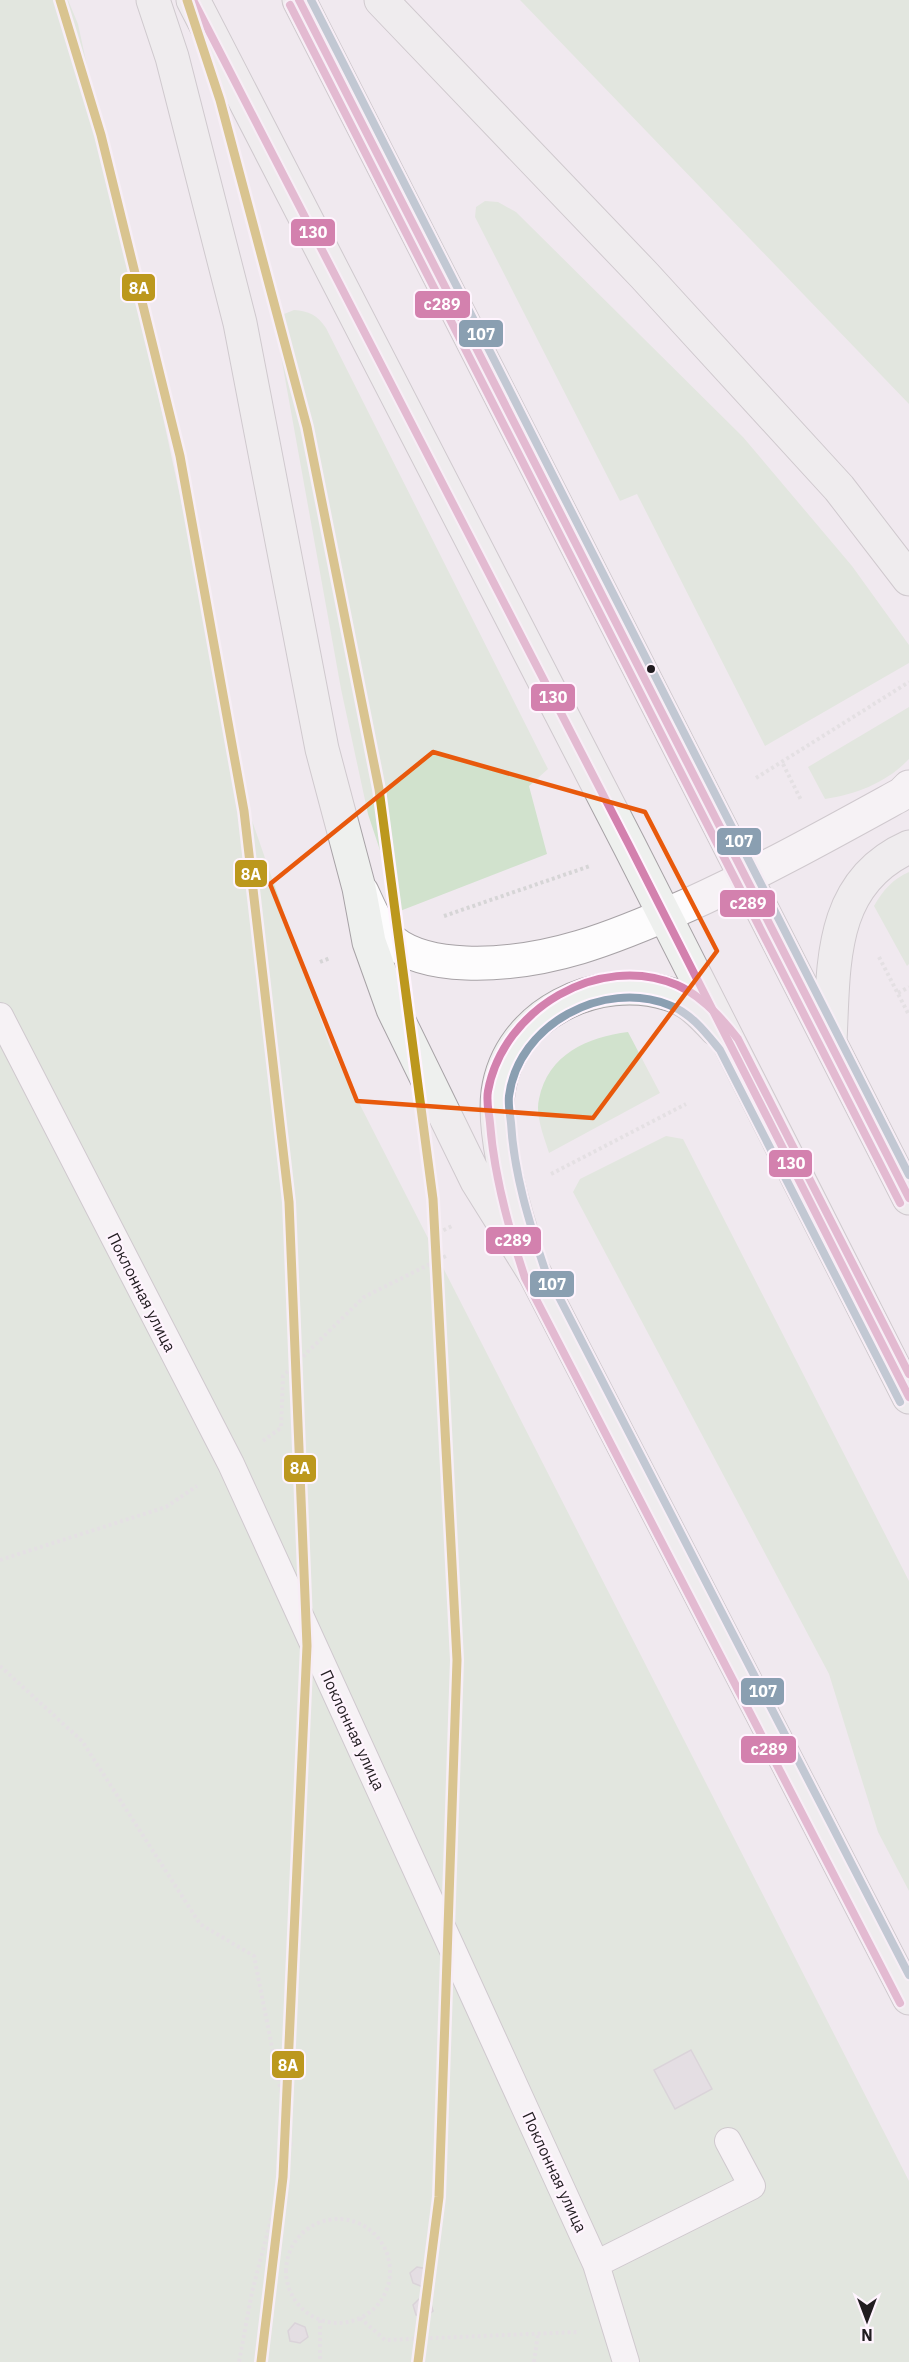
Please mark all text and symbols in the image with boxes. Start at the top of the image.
line badge: 130 [290,218,336,247]
text: 130 [299,222,328,242]
line badge: 8А [121,273,156,302]
text: 8А [129,278,149,298]
line badge: с289 [414,290,471,319]
text: с289 [423,294,461,314]
line badge: 107 [458,319,504,348]
text: 107 [467,324,495,344]
unlabelled marker [645,663,657,675]
line badge: 130 [530,683,576,712]
text: 130 [539,687,568,707]
line badge: 107 [716,827,762,856]
text: 107 [725,831,753,851]
line badge: 8А [234,859,268,888]
text: 8А [241,864,261,884]
line badge: с289 [719,889,776,918]
text: с289 [729,893,767,913]
line badge: 130 [768,1149,813,1178]
text: 130 [777,1153,806,1173]
line badge: с289 [485,1226,542,1255]
street label: Поклонная улица [103,1229,181,1355]
text: с289 [494,1230,532,1250]
line badge: 107 [529,1270,575,1298]
text: 107 [538,1274,566,1294]
line badge: 8А [283,1454,317,1483]
text: 8А [290,1458,310,1478]
street label: Поклонная улица [316,1666,390,1794]
line badge: 107 [740,1677,785,1706]
text: 107 [749,1681,777,1701]
line badge: с289 [740,1735,797,1764]
text: с289 [750,1739,788,1759]
line badge: 8А [271,2050,305,2079]
text: 8А [278,2055,298,2075]
street label: Поклонная улица [518,2108,592,2236]
north arrow [837,2290,897,2350]
text: N [861,2325,873,2345]

